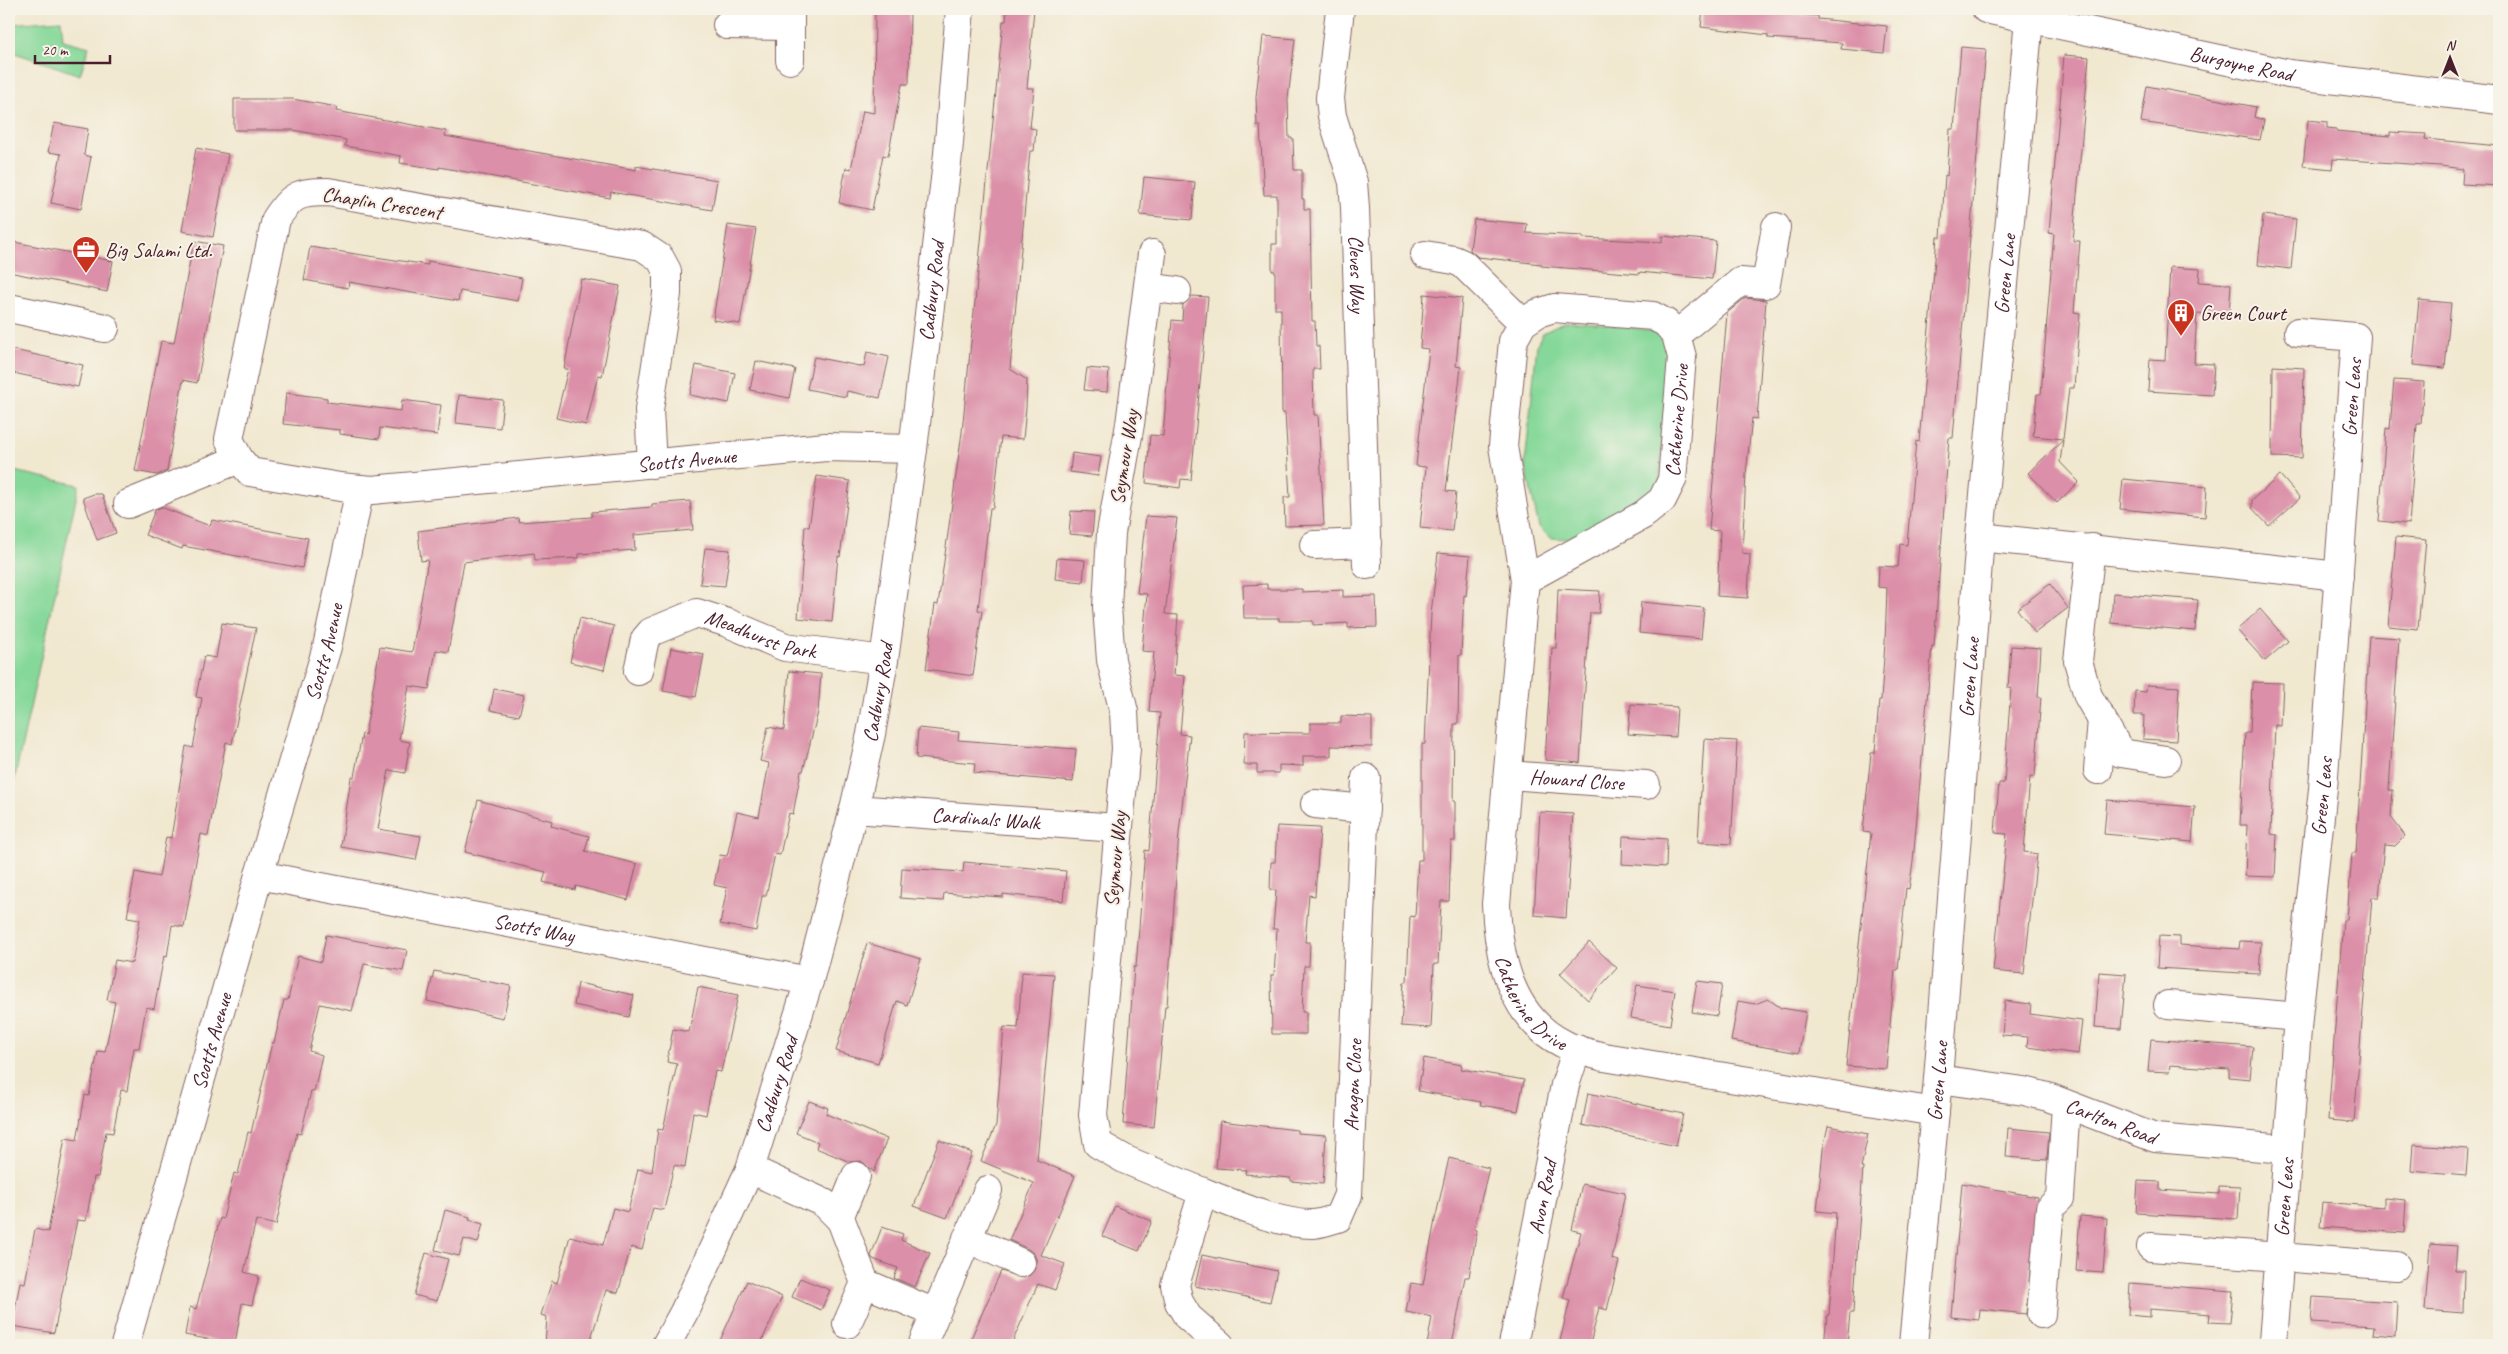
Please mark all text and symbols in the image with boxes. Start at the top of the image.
scale bar [35,32,110,64]
north arrow [2426,32,2476,82]
text: N [2446,37,2457,54]
street label: Burgoyne Road [2187,40,2299,88]
text: 20 m [42,41,69,60]
street label: Chaplin Crescent [320,181,447,226]
street label: Green Lane [1988,231,2022,315]
office icon: Big Salami Ltd. [71,235,101,274]
street label: Cleves Way [1343,235,1372,315]
street label: Cadbury Road [913,236,951,342]
place label: Big Salami Ltd. [105,237,213,263]
building icon: Green Court [2166,298,2196,337]
place label: Green Court [2200,300,2288,326]
street label: Green Leas [2336,356,2368,437]
street label: Catherine Drive [1659,362,1694,478]
street label: Seymour Way [1104,406,1145,506]
street label: Scotts Avenue [636,442,738,478]
street label: Scotts Avenue [299,600,349,704]
street label: Meadhurst Park [702,603,820,664]
street label: Green Lane [1953,634,1985,718]
street label: Cadbury Road [857,638,900,745]
street label: Green Leas [2305,755,2338,837]
street label: Howard Close [1529,764,1627,797]
street label: Cardinals Walk [931,802,1043,836]
street label: Seymour Way [1098,808,1132,908]
street label: Scotts Way [491,908,578,949]
street label: Catherine Drive [1490,953,1572,1057]
street label: Scotts Avenue [186,989,238,1092]
street label: Cadbury Road [749,1029,805,1136]
street label: Aragon Close [1338,1037,1368,1131]
street label: Green Lane [1921,1038,1954,1122]
street label: Carlton Road [2062,1092,2164,1152]
street label: Avon Road [1523,1155,1563,1236]
street label: Green Leas [2268,1156,2300,1237]

